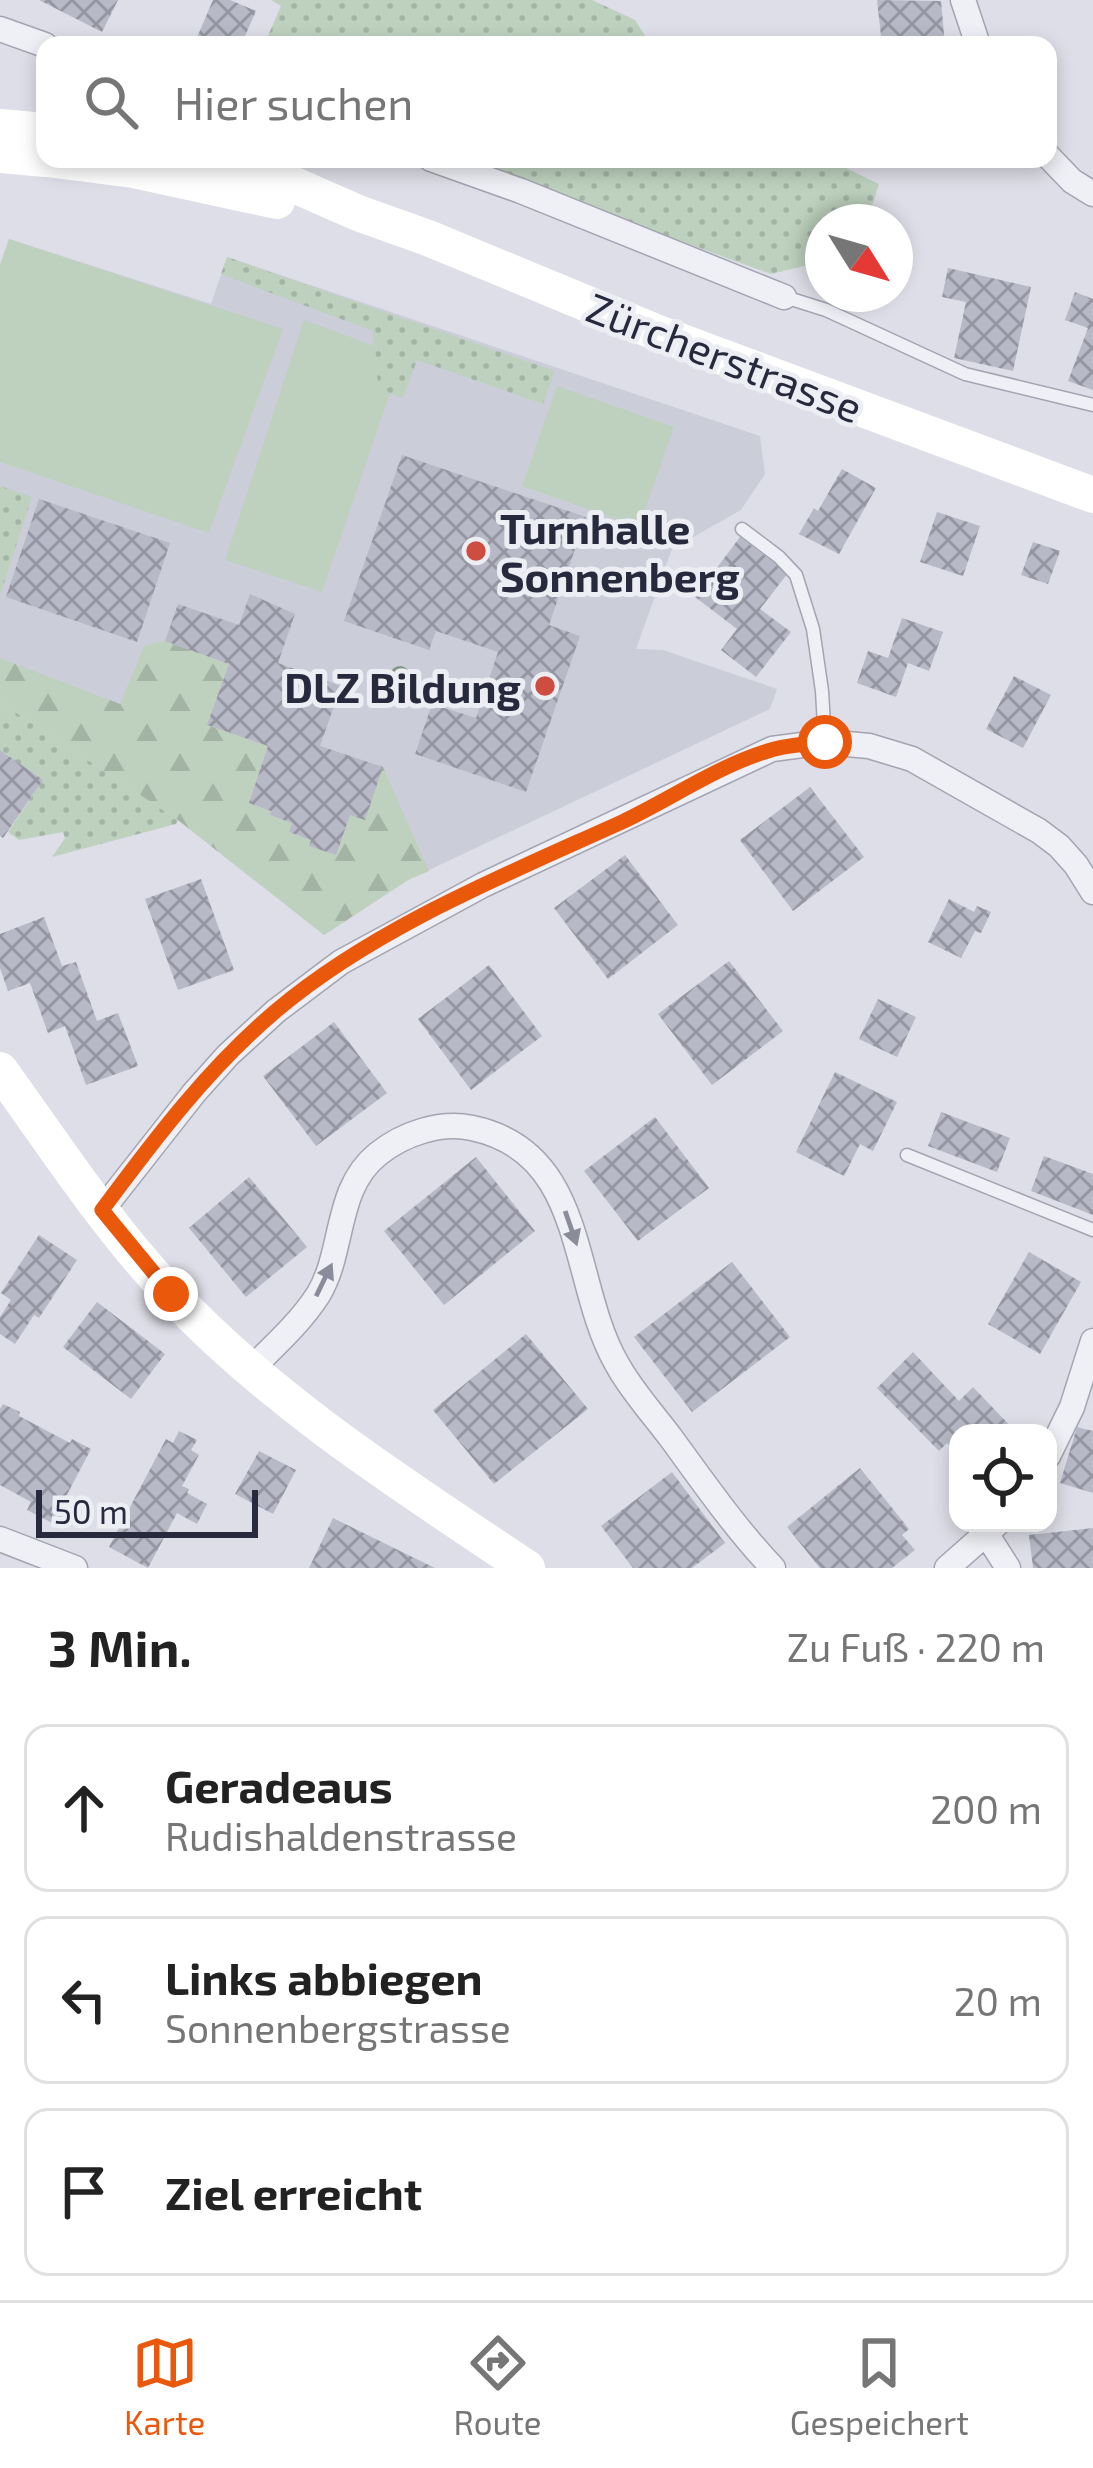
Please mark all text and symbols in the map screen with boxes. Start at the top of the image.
search box [36,36,1057,168]
icon: search [78,69,144,135]
text: Hier suchen [174,75,414,129]
north arrow [805,204,913,312]
street label: Zürcherstrasse [580,281,870,431]
place label: Turnhalle Sonnenberg [500,502,740,600]
marker: Turnhalle Sonnenberg [463,538,489,564]
place label: DLZ Bildung [284,661,521,711]
marker: DLZ Bildung [532,673,558,699]
route start [798,715,852,769]
one-way arrow [563,1210,582,1247]
one-way arrow [314,1262,334,1297]
route end [144,1267,198,1321]
map controls [949,1424,1057,1532]
button: locate [949,1424,1057,1532]
scale bar [36,1484,258,1537]
text: 50 m [54,1491,128,1531]
text: 3 Min. [48,1616,192,1677]
text: Zu Fuß · 220 m [787,1623,1045,1670]
text: Geradeaus [165,1758,393,1812]
icon: ahead [51,1775,117,1841]
text: 200 m [930,1785,1042,1832]
text: Rudishaldenstrasse [165,1812,517,1859]
text: Links abbiegen [165,1950,483,2004]
icon: left [51,1967,117,2033]
text: 20 m [954,1977,1042,2024]
text: Sonnenbergstrasse [165,2004,511,2051]
icon: arrive [51,2159,117,2225]
text: Ziel erreicht [165,2165,422,2219]
tab: Karte [124,2330,205,2442]
tab: Route [453,2330,542,2442]
tab: Gespeichert [790,2330,969,2442]

